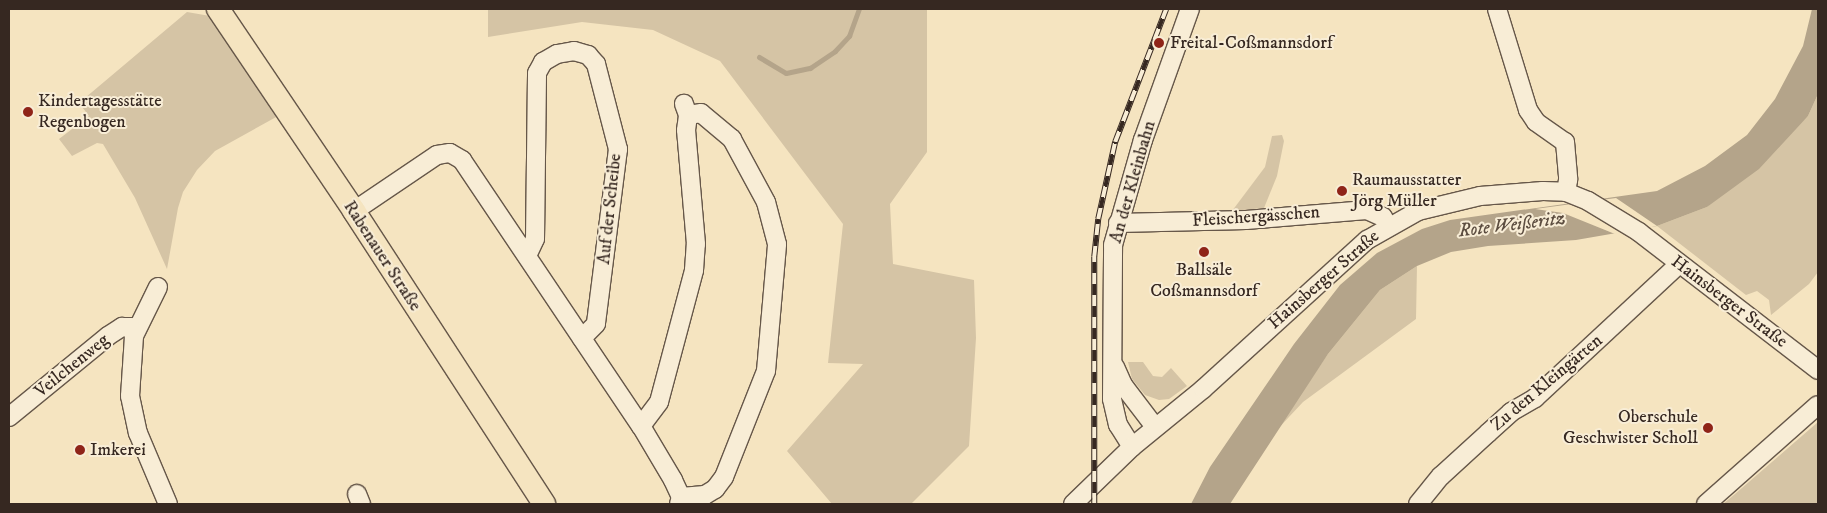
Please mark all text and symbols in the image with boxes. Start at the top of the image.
place label: Freital-Coßmannsdorf [1170,32,1333,54]
marker: Freital-Coßmannsdorf [1152,36,1166,50]
place label: Kindertagesstätte Regenbogen [38,91,162,134]
marker: Kindertagesstätte Regenbogen [22,106,34,118]
street label: An der Kleinbahn [1105,118,1161,246]
street label: Auf der Scheibe [593,153,627,265]
place label: Raumausstatter Jörg Müller [1352,170,1461,212]
marker: Raumausstatter Jörg Müller [1336,185,1348,197]
street label: Rabenauer Straße [338,197,426,315]
street label: Fleischergässchen [1191,202,1321,232]
water label: Rote Weißeritz [1457,207,1567,243]
street label: Hainsberger Straße [1264,226,1384,334]
marker: Ballsäle Coßmannsdorf [1198,246,1210,258]
street label: Hainsberger Straße [1667,251,1791,353]
place label: Ballsäle Coßmannsdorf [1150,260,1258,302]
street label: Veilchenweg [30,329,114,403]
street label: Zu den Kleingärten [1487,330,1607,436]
place label: Oberschule Geschwister Scholl [1563,407,1698,449]
marker: Oberschule Geschwister Scholl [1702,422,1714,434]
place label: Imkerei [90,439,146,461]
marker: Imkerei [74,444,86,456]

